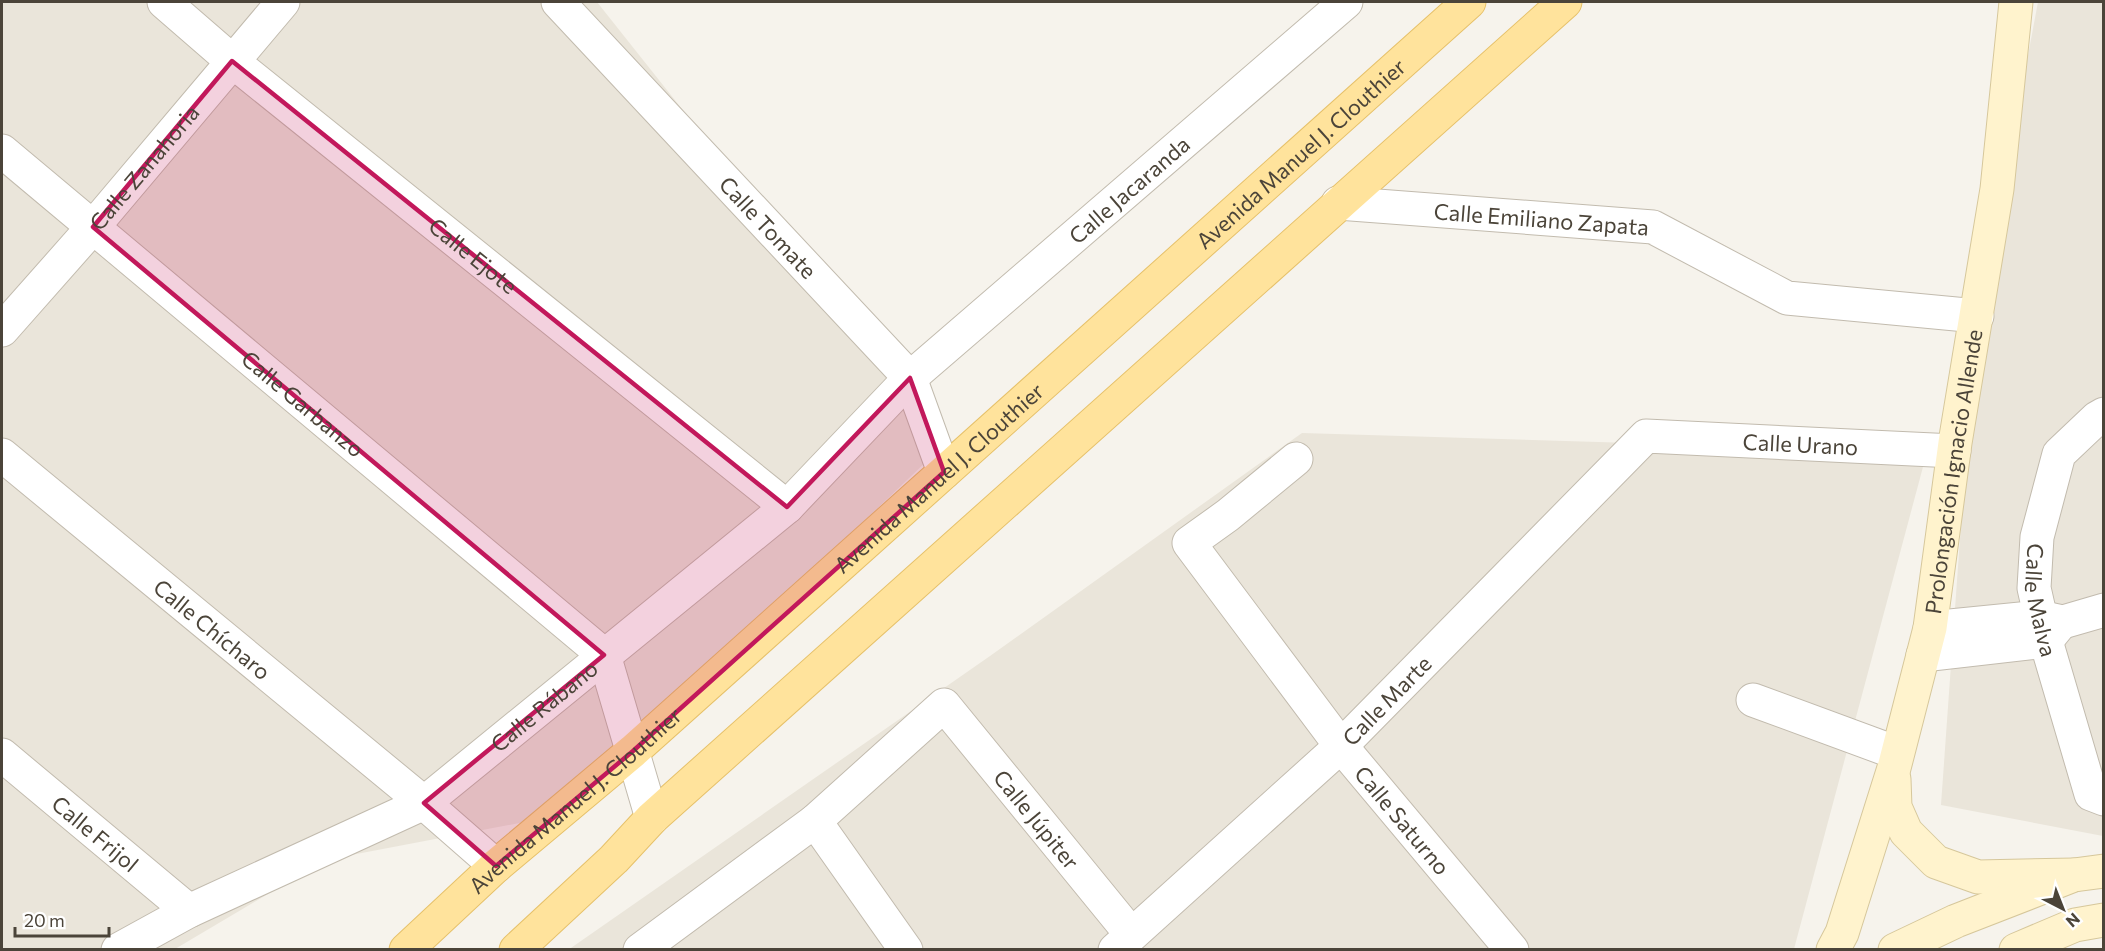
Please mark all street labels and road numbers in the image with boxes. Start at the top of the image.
street label: Avenida Manuel J. Clouthier [1190,52,1411,254]
street label: Calle Zanahoria [83,99,204,235]
street label: Calle Jacaranda [1063,130,1195,249]
street label: Calle Tomate [714,170,823,284]
street label: Calle Emiliano Zapata [1433,197,1650,240]
street label: Calle Ejote [424,212,523,299]
street label: Prolongación Ignacio Allende [1919,327,1987,616]
street label: Calle Garbanzo [237,344,370,462]
street label: Avenida Manuel J. Clouthier [828,376,1049,578]
street label: Calle Urano [1742,427,1859,460]
street label: Calle Malva [2020,543,2063,660]
street label: Calle Chícharo [149,573,277,685]
street label: Calle Marte [1336,649,1436,751]
street label: Calle Rábano [485,654,603,757]
street label: Avenida Manuel J. Clouthier [463,701,687,898]
street label: Calle Saturno [1350,760,1456,880]
street label: Calle Júpiter [989,764,1086,874]
street label: Calle Frijol [47,789,145,877]

